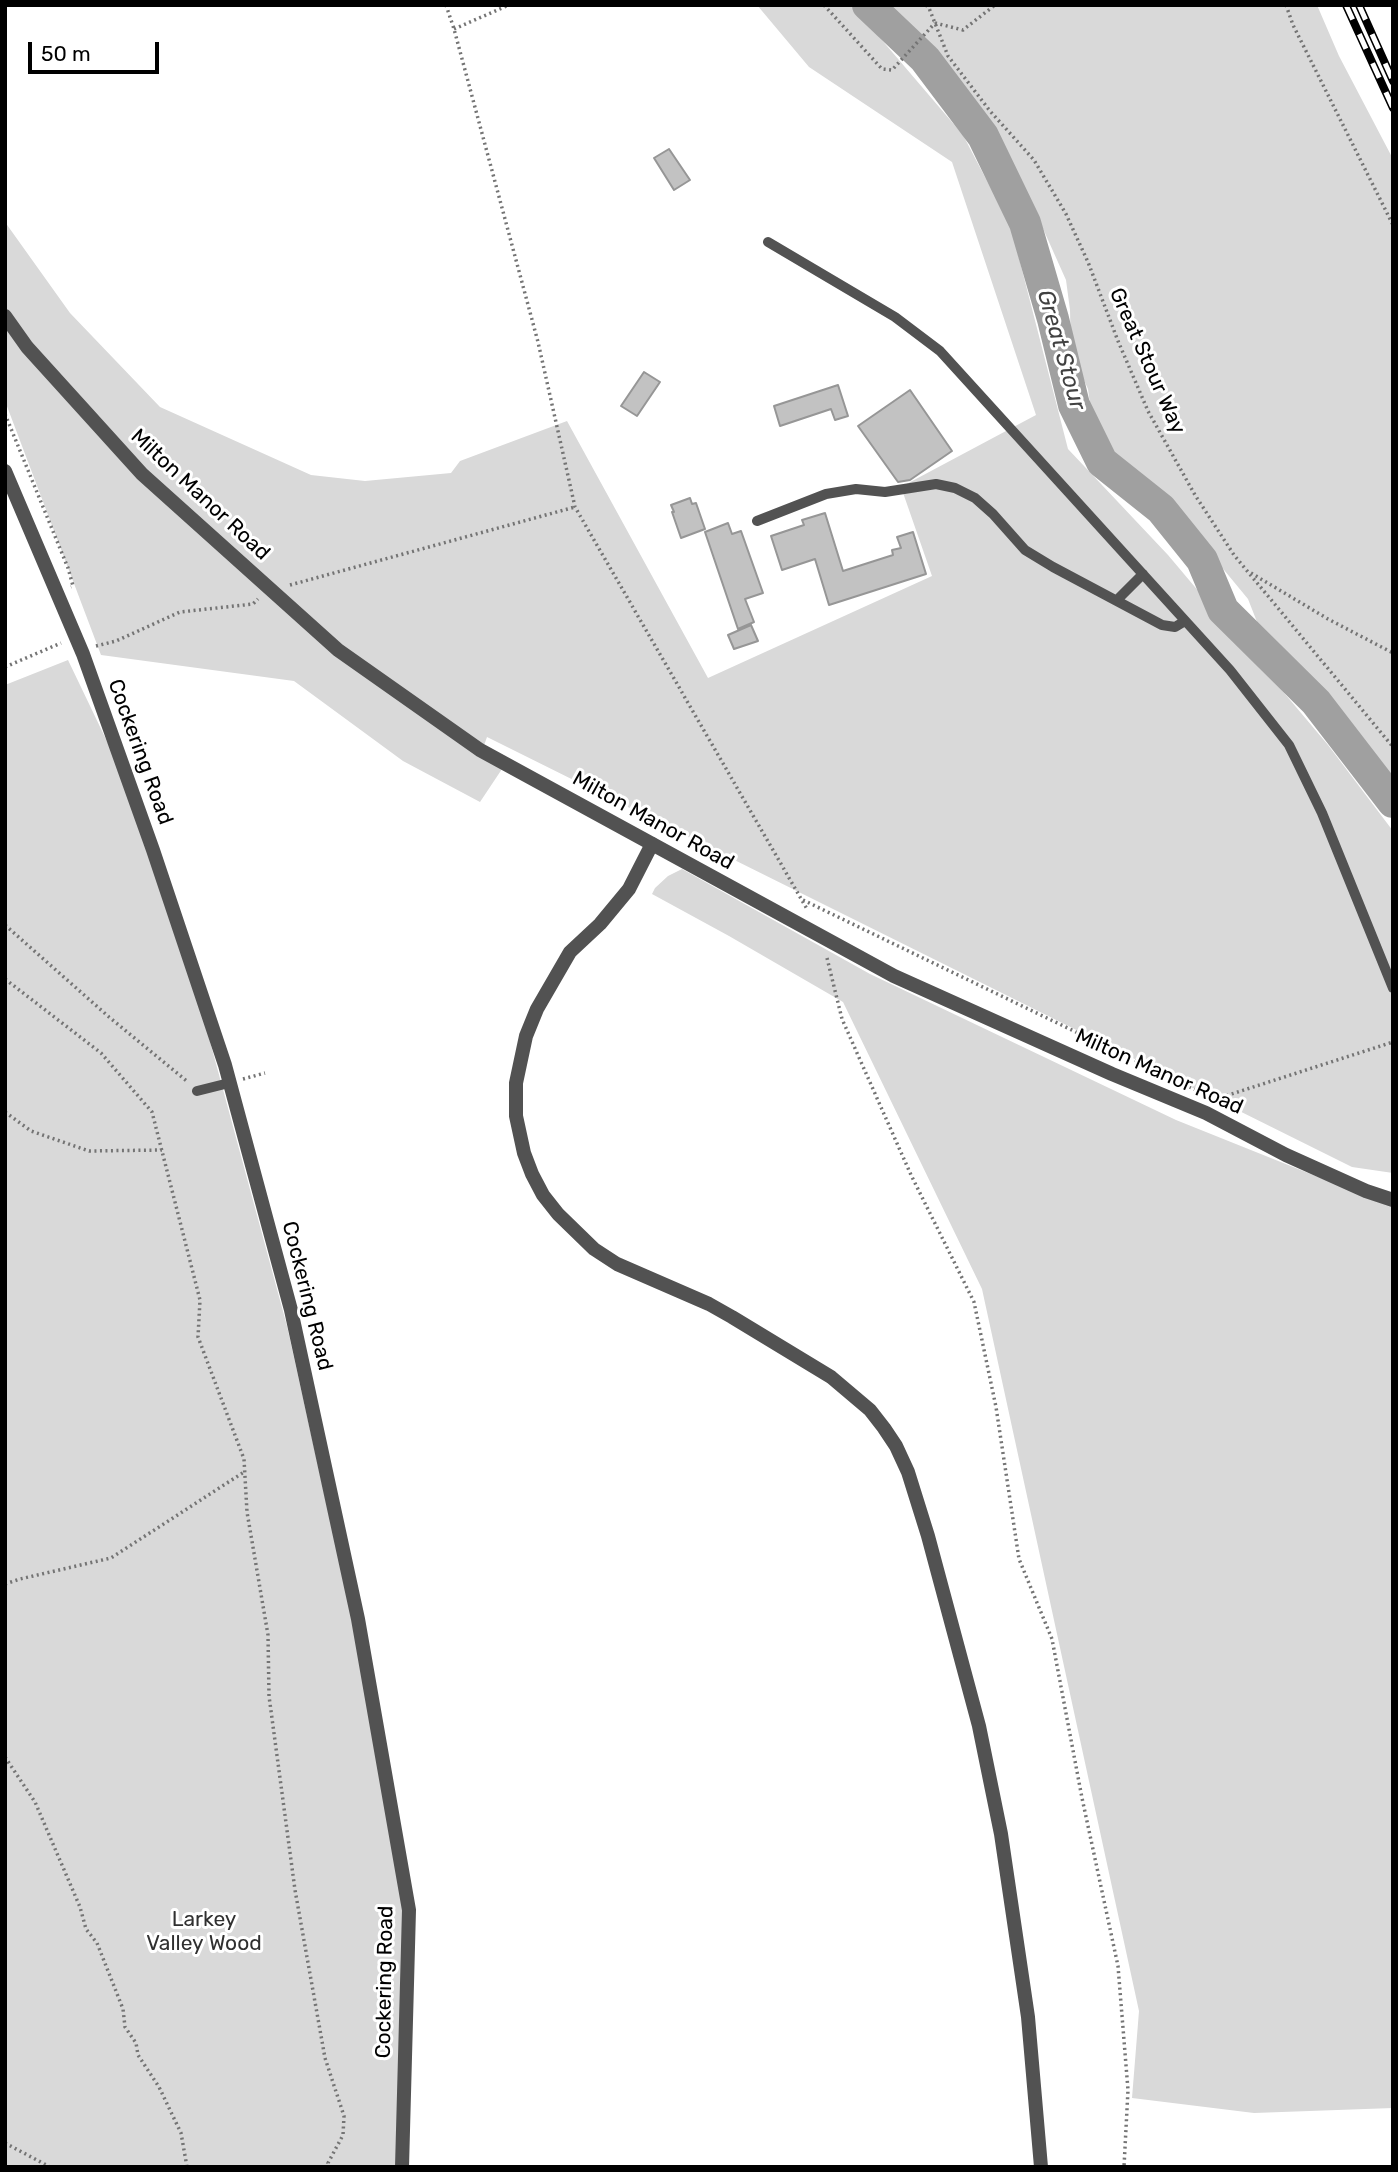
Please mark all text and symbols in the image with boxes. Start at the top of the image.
scale bar [32,28,163,72]
text: 50 m [41,41,91,66]
street label: Great Stour Way [1104,284,1190,438]
water label: Great Stour [1031,287,1091,413]
street label: Milton Manor Road [125,424,275,566]
street label: Cockering Road [102,676,178,828]
street label: Milton Manor Road [568,766,738,876]
street label: Milton Manor Road [1071,1024,1247,1120]
street label: Cockering Road [276,1219,338,1373]
street label: Cockering Road [371,1905,399,2059]
park label: Larkey Valley Wood [146,1907,262,1957]

